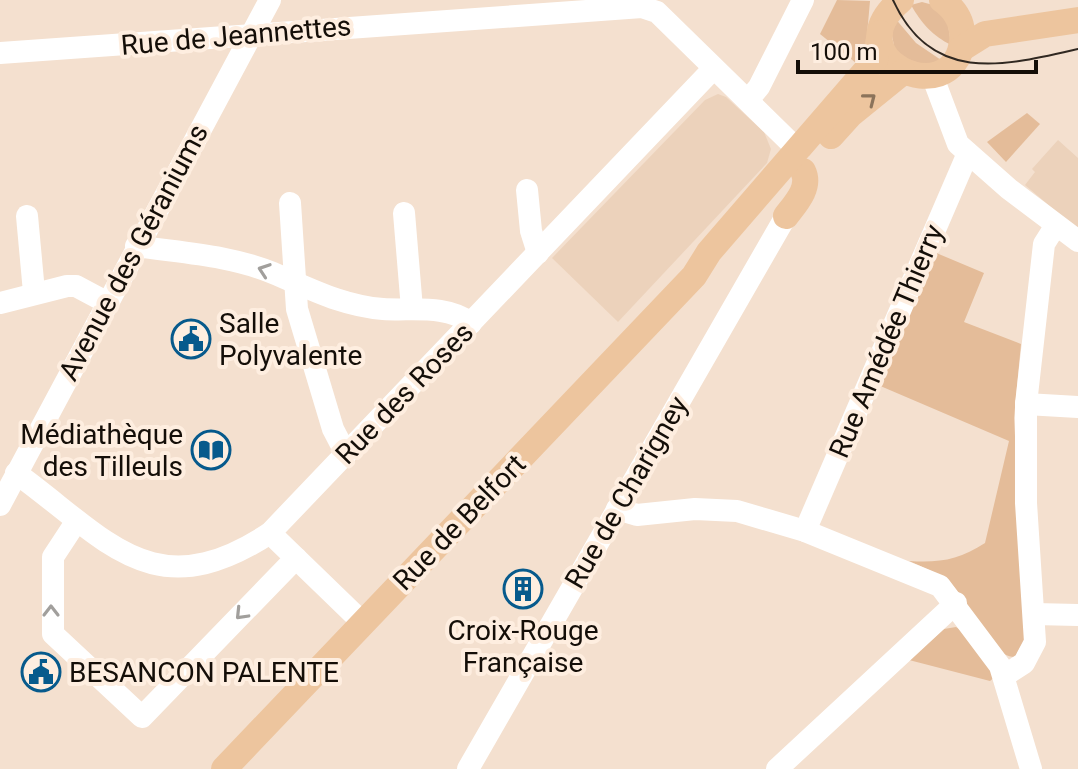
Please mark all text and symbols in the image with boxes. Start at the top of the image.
street label: Rue de Jeannettes [120,9,353,62]
scale bar [798,24,1036,74]
text: 100 m [810,38,877,66]
one-way arrow [861,95,876,109]
street label: Avenue des Géraniums [52,119,215,386]
street label: Rue Amédée Thierry [822,220,951,463]
one-way arrow [257,264,271,280]
place label: Salle Polyvalente [219,307,362,372]
street label: Rue des Roses [329,316,480,471]
public building icon: Salle Polyvalente [170,318,212,360]
street label: Rue de Charigney [558,390,695,594]
place label: Médiathèque des Tilleuls [20,418,183,483]
library icon: Médiathèque des Tilleuls [190,429,232,471]
street label: Rue de Belfort [386,448,532,597]
building icon: Croix-Rouge Française [502,568,544,610]
one-way arrow [42,604,60,617]
one-way arrow [236,605,251,619]
place label: Croix-Rouge Française [447,614,599,679]
public building icon: BESANCON PALENTE [20,651,62,693]
place label: BESANCON PALENTE [69,656,339,689]

